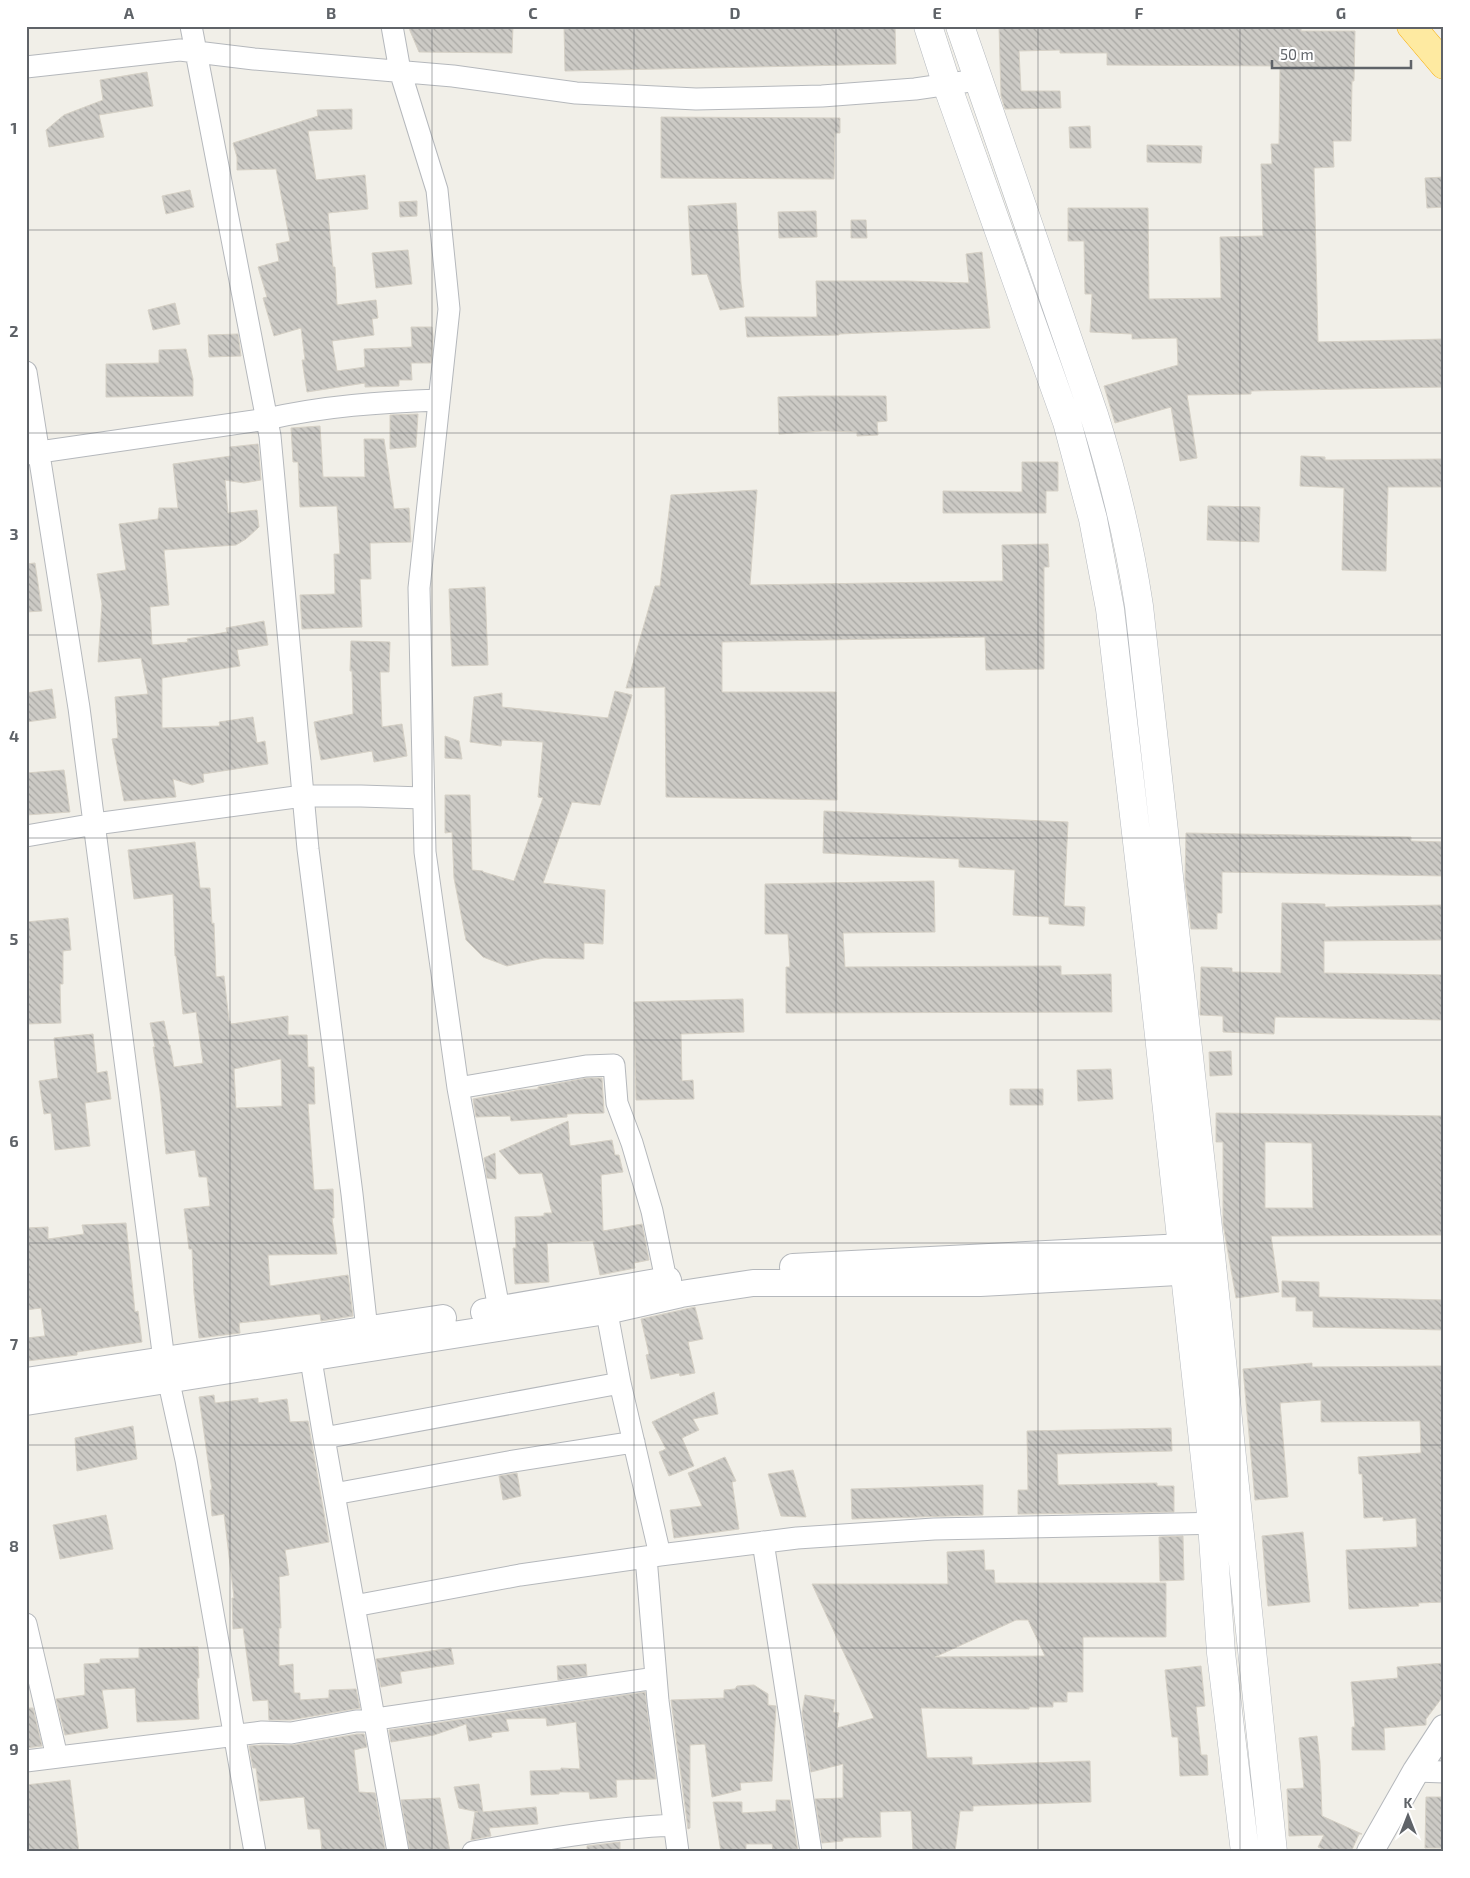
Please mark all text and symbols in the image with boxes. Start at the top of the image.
text: A [124,3,135,22]
text: B [326,3,336,22]
text: C [528,3,538,22]
text: D [730,3,741,22]
text: E [932,3,942,22]
text: F [1135,3,1144,22]
text: G [1336,3,1346,22]
scale bar [1272,38,1411,70]
text: 50 m [1280,45,1314,63]
text: 1 [11,118,17,137]
text: 2 [9,321,19,340]
text: 3 [9,524,19,543]
text: 4 [9,726,19,745]
text: 5 [10,929,19,948]
text: 6 [9,1131,19,1150]
text: 7 [10,1334,19,1353]
text: 8 [9,1536,19,1555]
text: 9 [9,1739,19,1758]
north arrow [1382,1790,1432,1840]
text: K [1404,1794,1413,1811]

